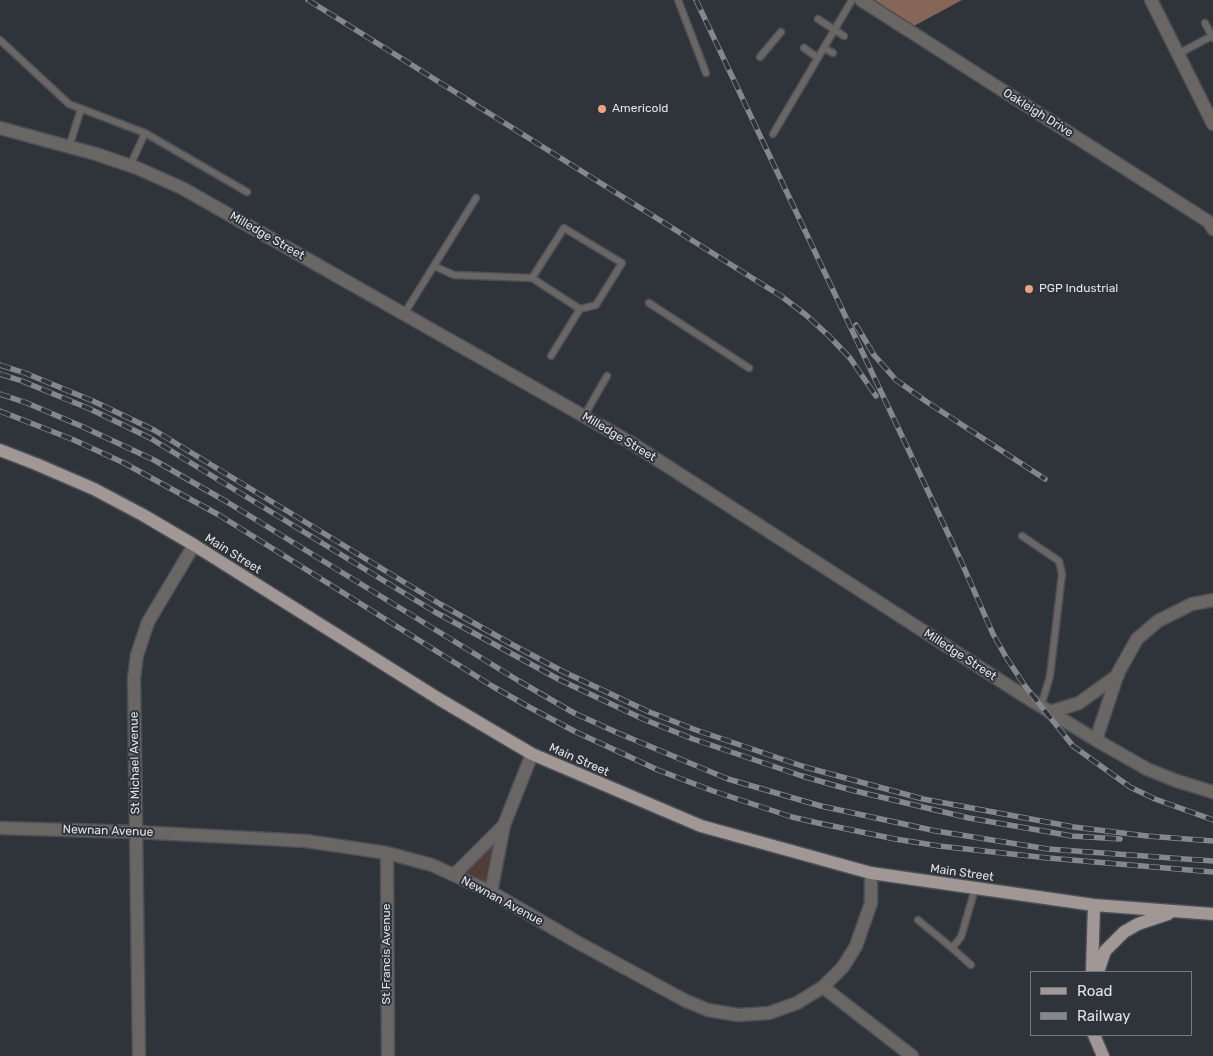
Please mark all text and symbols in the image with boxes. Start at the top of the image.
street label: Oakleigh Drive [1000,86,1076,140]
place label: Americold [612,102,668,116]
marker: Americold [596,103,608,115]
street label: Milledge Street [227,209,307,263]
place label: PGP Industrial [1039,282,1118,296]
marker: PGP Industrial [1023,283,1035,295]
street label: Milledge Street [579,409,659,465]
street label: Main Street [202,531,264,577]
street label: Milledge Street [921,626,999,684]
street label: St Michael Avenue [127,712,143,814]
street label: Main Street [547,740,611,780]
street label: Newnan Avenue [62,822,154,840]
street label: Main Street [929,861,995,885]
street label: Newnan Avenue [459,873,545,929]
street label: St Francis Avenue [380,904,394,1004]
legend [1030,971,1193,1036]
text: Road [1077,982,1113,1000]
text: Railway [1077,1007,1131,1025]

